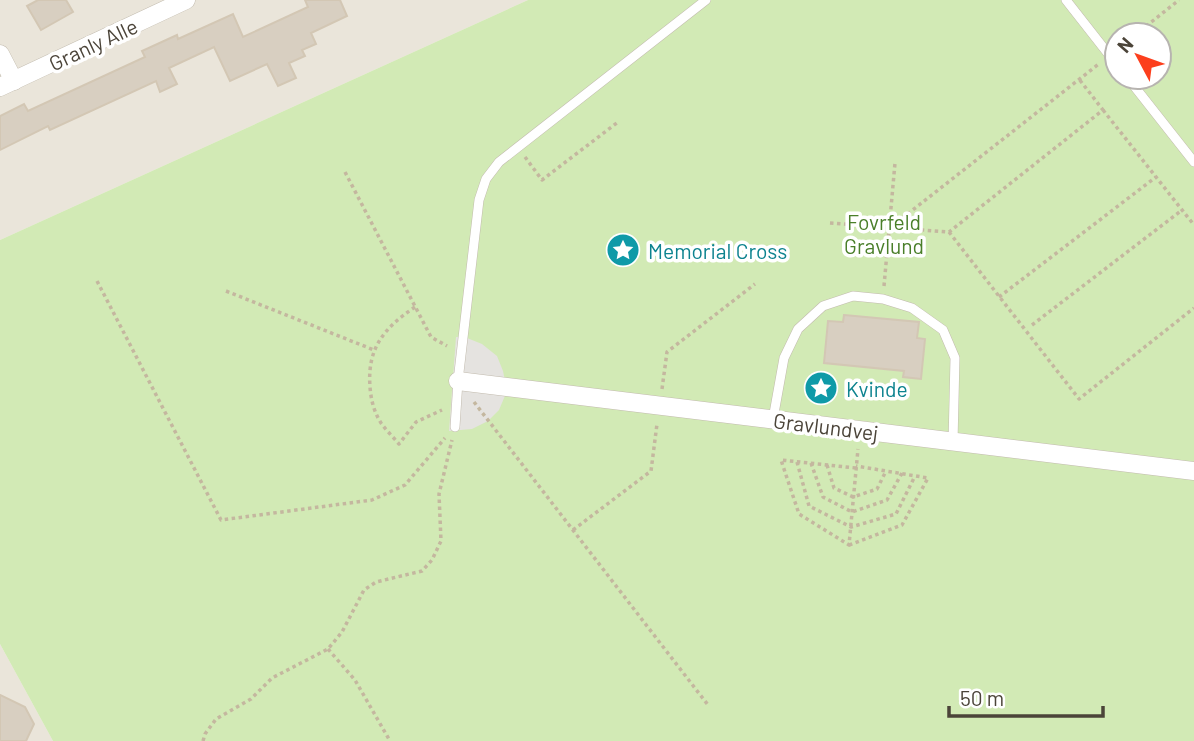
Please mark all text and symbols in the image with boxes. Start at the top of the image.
street label: Granly Alle [45,13,141,75]
north arrow [1103,21,1173,91]
text: N [1112,32,1138,57]
park label: Fovrfeld Gravlund [844,209,924,258]
place icon: Memorial Cross [604,231,642,269]
place label: Memorial Cross [648,238,787,263]
place icon: Kvinde [802,369,840,407]
place label: Kvinde [846,376,908,401]
street label: Gravlundvej [772,407,880,445]
scale bar [949,674,1103,718]
text: 50 m [960,685,1004,710]

